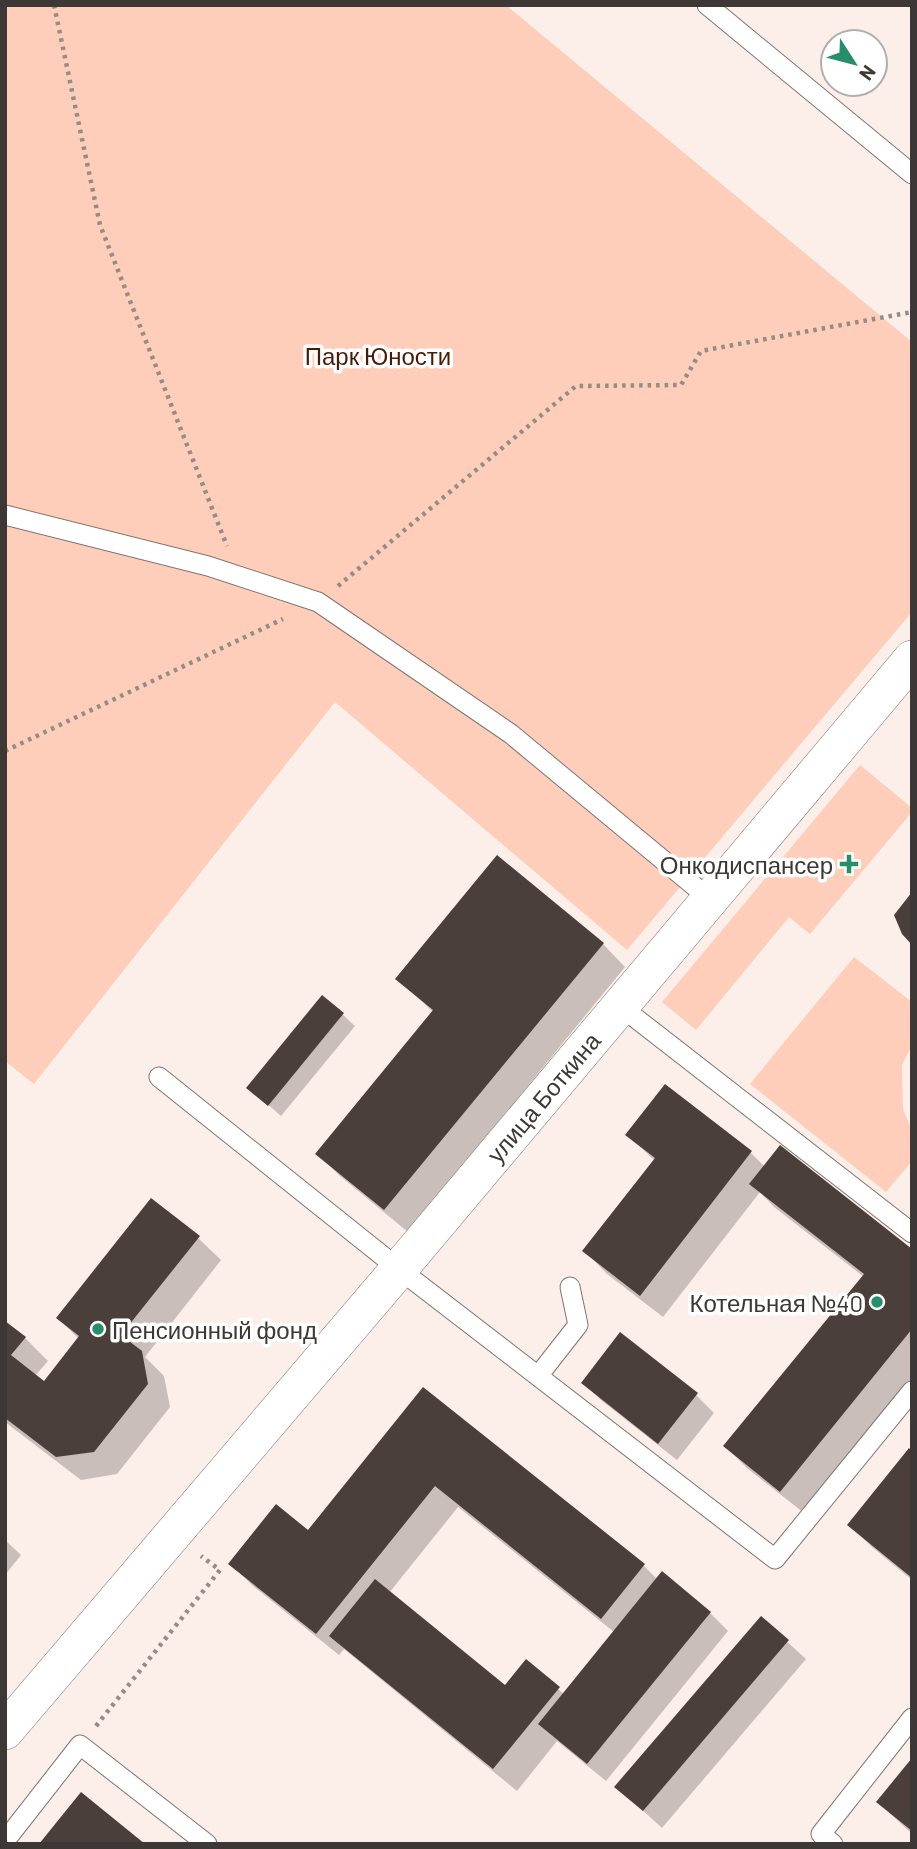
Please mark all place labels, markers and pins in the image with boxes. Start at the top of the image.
place label: Онкодиспансер [660,850,833,879]
marker: Онкодиспансер [839,854,859,874]
place label: Котельная №40 [689,1288,863,1317]
marker: Котельная №40 [869,1294,885,1310]
place label: Пенсионный фонд [112,1315,317,1344]
marker: Пенсионный фонд [90,1321,106,1337]

